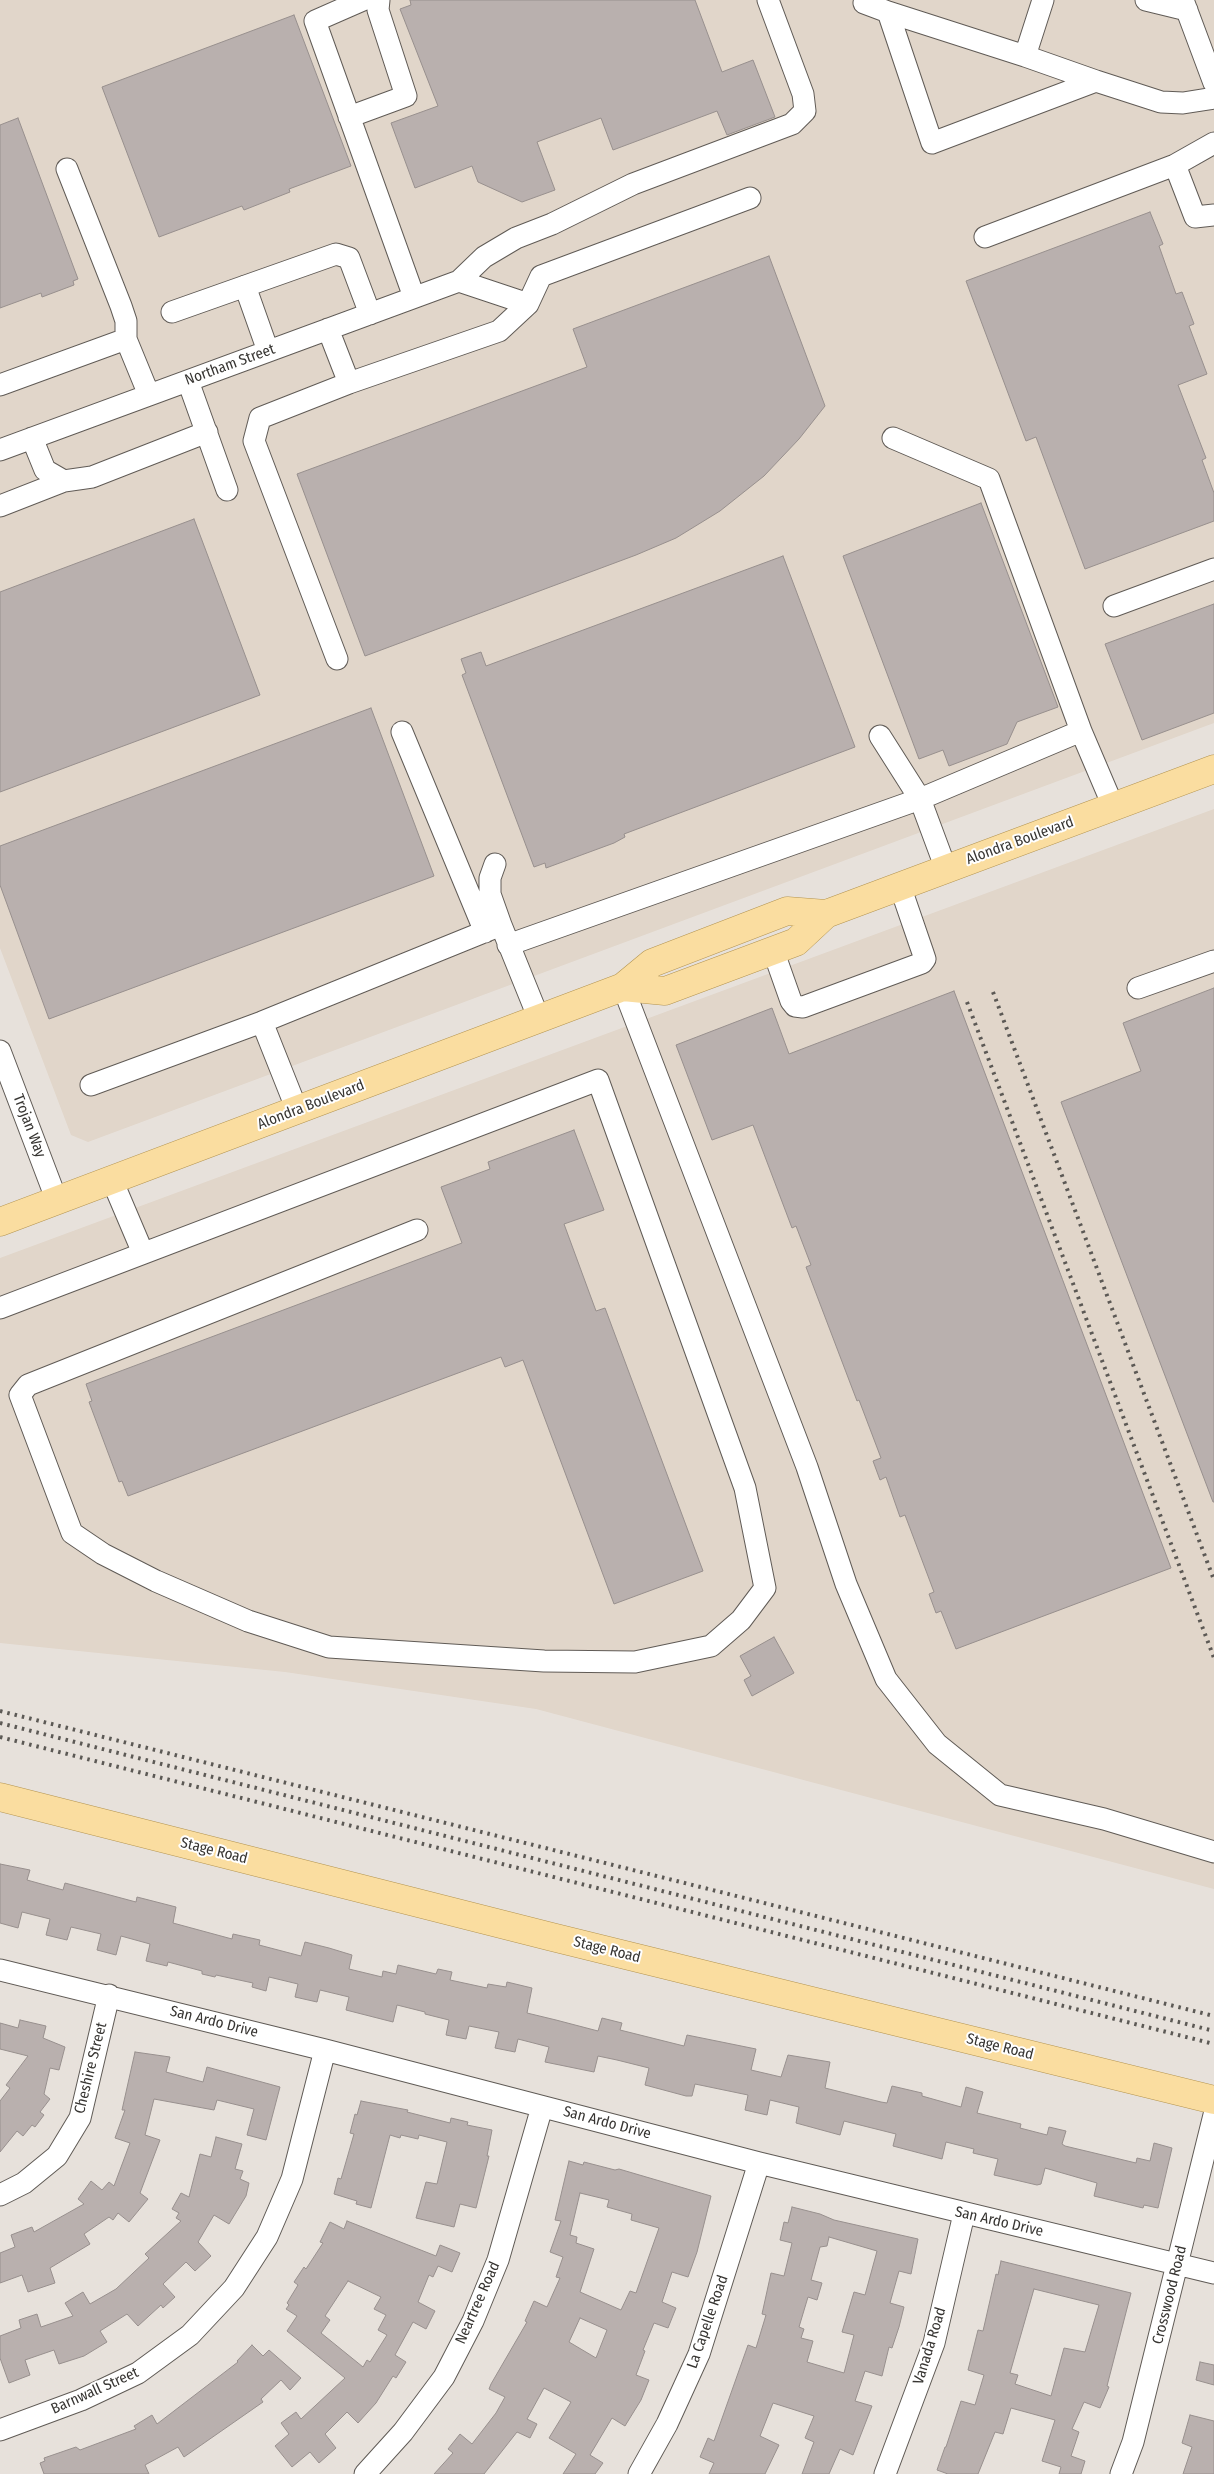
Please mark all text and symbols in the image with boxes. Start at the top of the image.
street label: Northam Street [183,340,277,390]
street label: Alondra Boulevard [964,813,1076,869]
street label: Alondra Boulevard [255,1076,367,1134]
street label: Trojan Way [9,1092,49,1160]
street label: Stage Road [179,1834,249,1868]
street label: Stage Road [572,1933,642,1967]
street label: San Ardo Drive [168,2002,260,2042]
street label: Cheshire Street [71,2020,111,2116]
street label: Stage Road [965,2030,1035,2064]
street label: San Ardo Drive [561,2103,653,2143]
street label: San Ardo Drive [953,2203,1045,2241]
street label: Crosswood Road [1149,2244,1191,2346]
street label: Neartree Road [452,2259,504,2347]
street label: La Capelle Road [684,2273,732,2371]
street label: Vanada Road [910,2305,950,2387]
street label: Barnwall Street [48,2364,142,2418]

